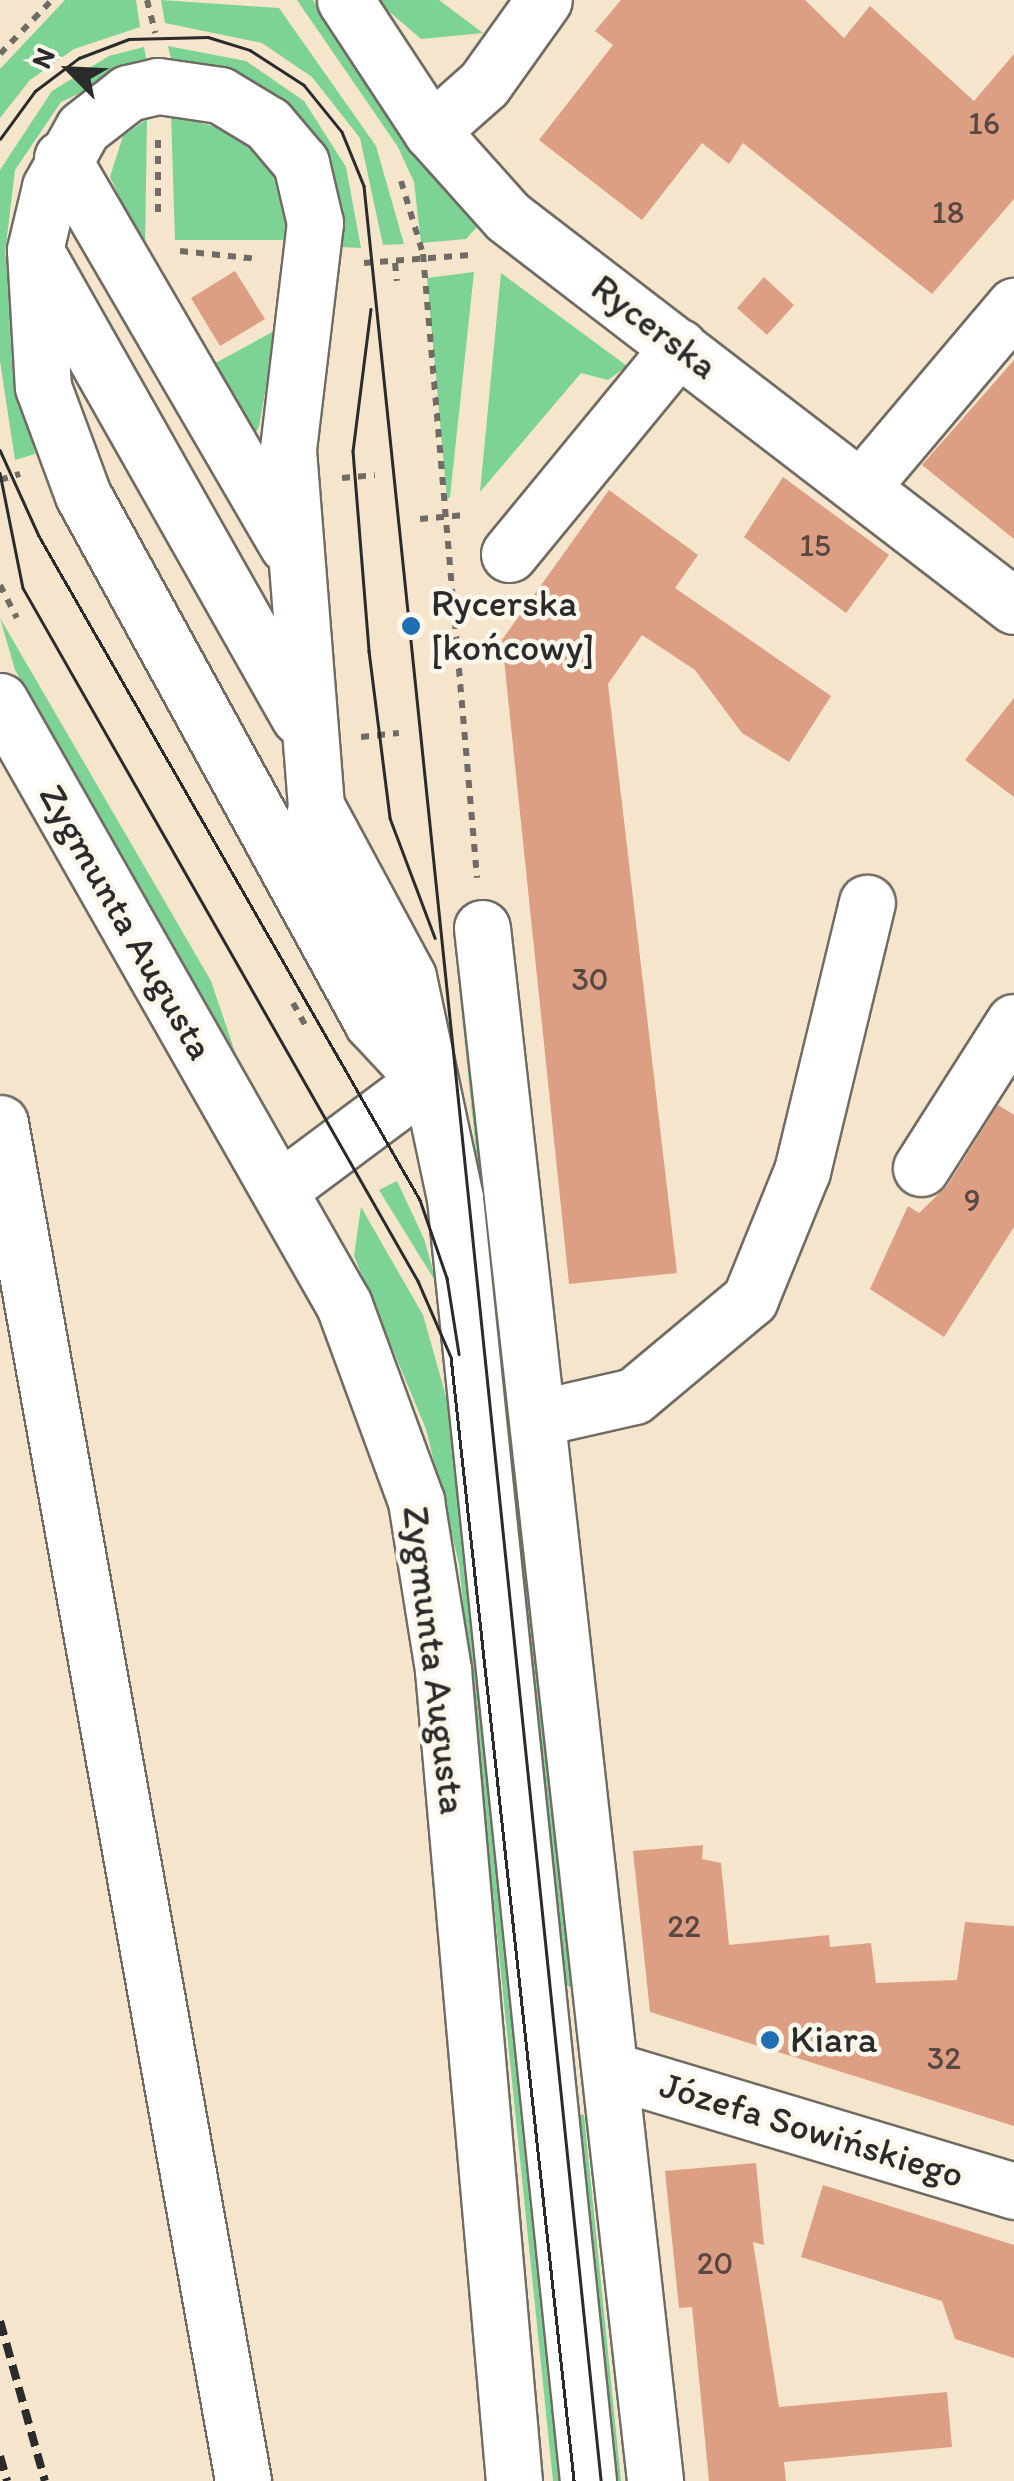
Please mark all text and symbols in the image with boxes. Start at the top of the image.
north arrow [20,20,120,120]
text: N [23,42,62,73]
house number: 16 [968,104,1000,142]
house number: 18 [932,193,964,231]
street label: Rycerska [582,265,726,389]
house number: 15 [799,526,831,564]
place label: Rycerska [końcowy] [431,581,594,670]
marker: Rycerska [końcowy] [400,615,422,637]
street label: Zygmunta Augusta [29,776,223,1068]
house number: 30 [571,960,609,998]
house number: 9 [964,1181,980,1219]
street label: Zygmunta Augusta [392,1503,476,1817]
house number: 22 [667,1907,701,1945]
place label: Kiara [790,2017,878,2063]
marker: Kiara [759,2029,781,2051]
house number: 32 [927,2039,961,2077]
street label: Józefa Sowińskiego [655,2062,969,2198]
house number: 20 [697,2244,733,2282]

